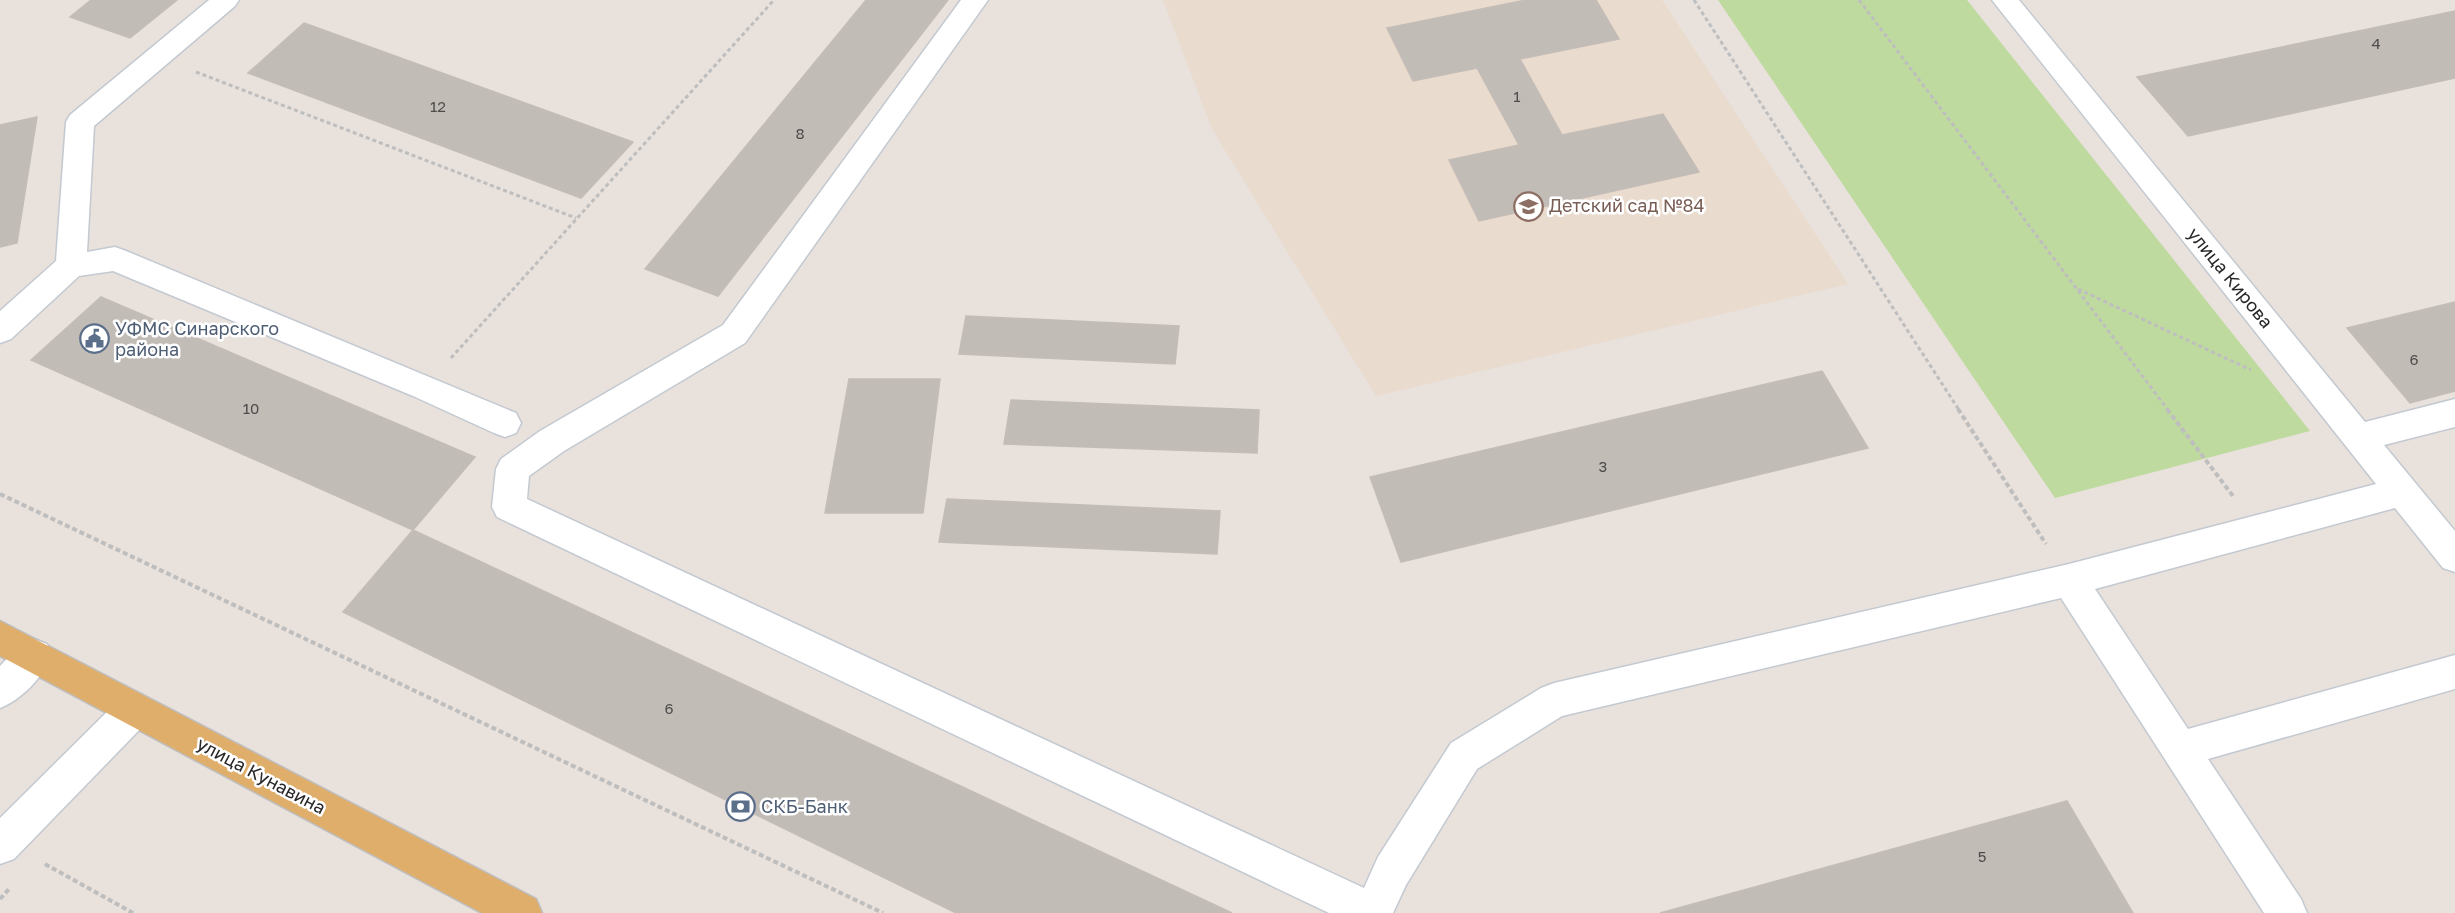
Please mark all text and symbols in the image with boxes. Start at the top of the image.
house number: 4 [2371,34,2381,52]
house number: 1 [1513,87,1521,105]
house number: 12 [430,97,446,115]
house number: 8 [795,124,805,142]
school or university icon: Детский сад №84 [1512,190,1544,222]
place label: Детский сад №84 [1549,194,1705,216]
street label: улица Кирова [2184,223,2278,332]
place label: УФМС Синарского района [115,317,279,360]
public building icon: УФМС Синарского района [78,323,110,355]
house number: 6 [2409,350,2419,368]
house number: 10 [243,399,259,417]
house number: 3 [1599,457,1607,475]
house number: 6 [664,699,674,717]
street label: улица Кунавина [193,732,330,818]
bank icon: СКБ-Банк [724,791,756,823]
place label: СКБ-Банк [761,795,848,817]
house number: 5 [1978,847,1986,865]

